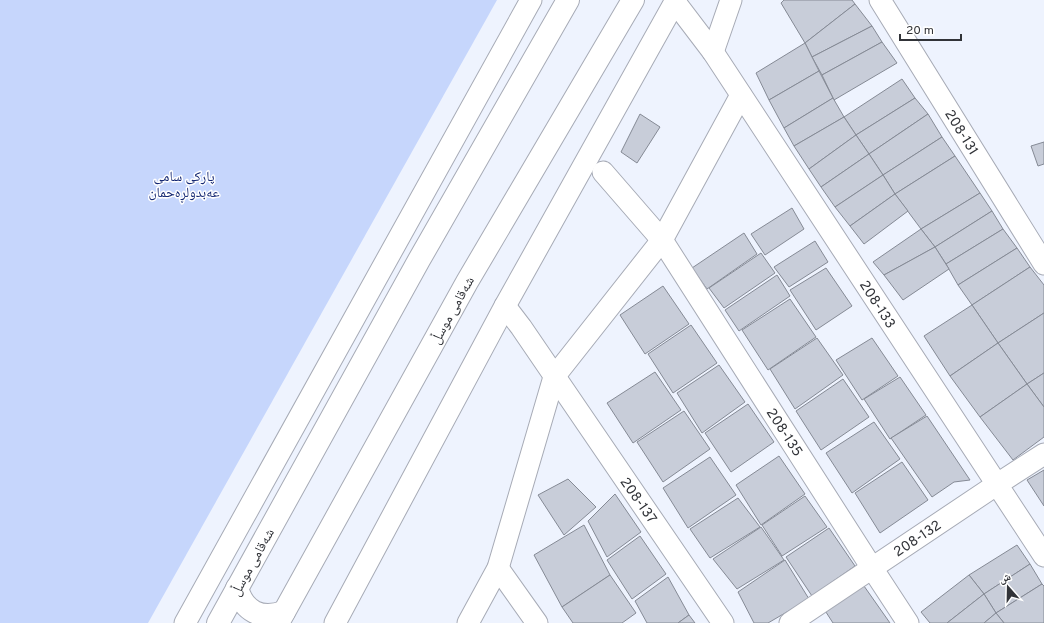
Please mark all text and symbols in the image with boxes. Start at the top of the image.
scale bar [900,16,961,42]
text: 20 m [906,23,934,39]
street label: 208-131 [940,107,981,159]
park label: پارکی سامی عەبدولڕەحمان [148,169,220,204]
street label: شەقامی موسڵ [426,273,479,348]
street label: 208-133 [855,278,898,332]
street label: 208-135 [762,406,806,460]
street label: 208-137 [616,475,660,527]
street label: 208-132 [891,517,945,561]
street label: شەقامی موسڵ [226,525,279,600]
north arrow [988,567,1028,607]
text: ش [997,570,1013,587]

